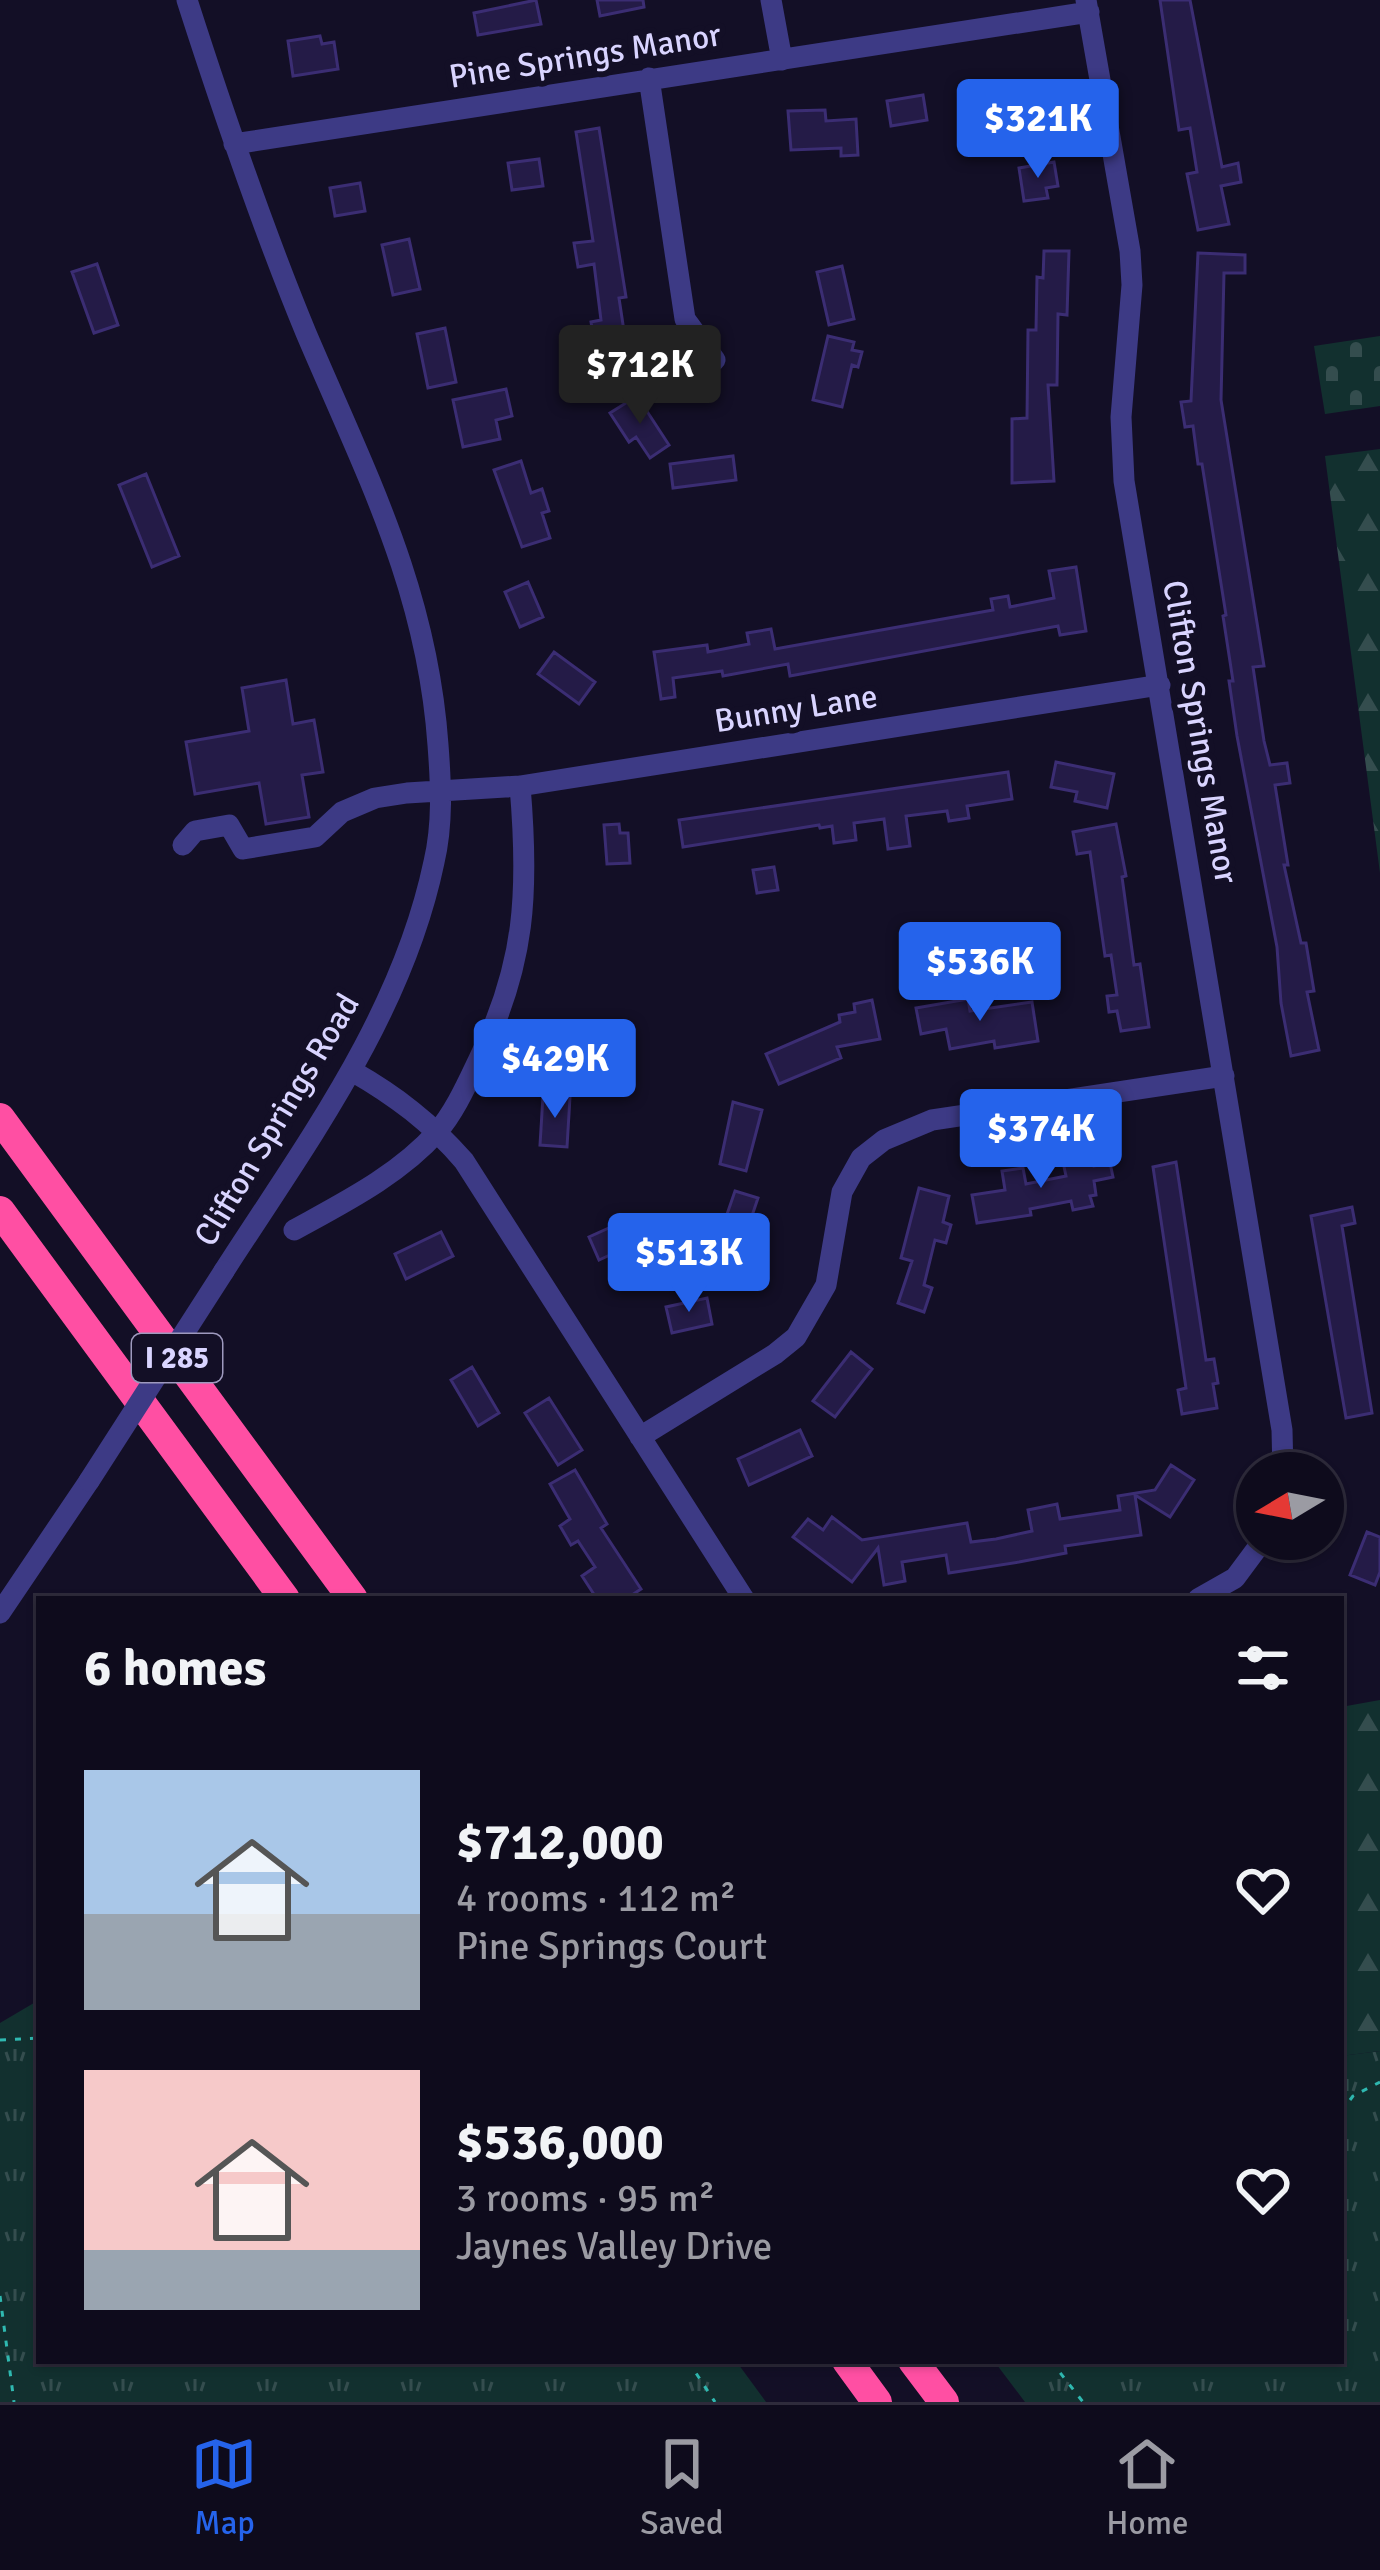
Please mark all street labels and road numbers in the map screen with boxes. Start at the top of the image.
street label: Pine Springs Manor [446,14,724,98]
street label: Clifton Springs Manor [1153,577,1247,887]
street label: Bunny Lane [712,676,880,742]
street label: Clifton Springs Road [185,986,369,1254]
road number: I 285 [132,1334,222,1382]

